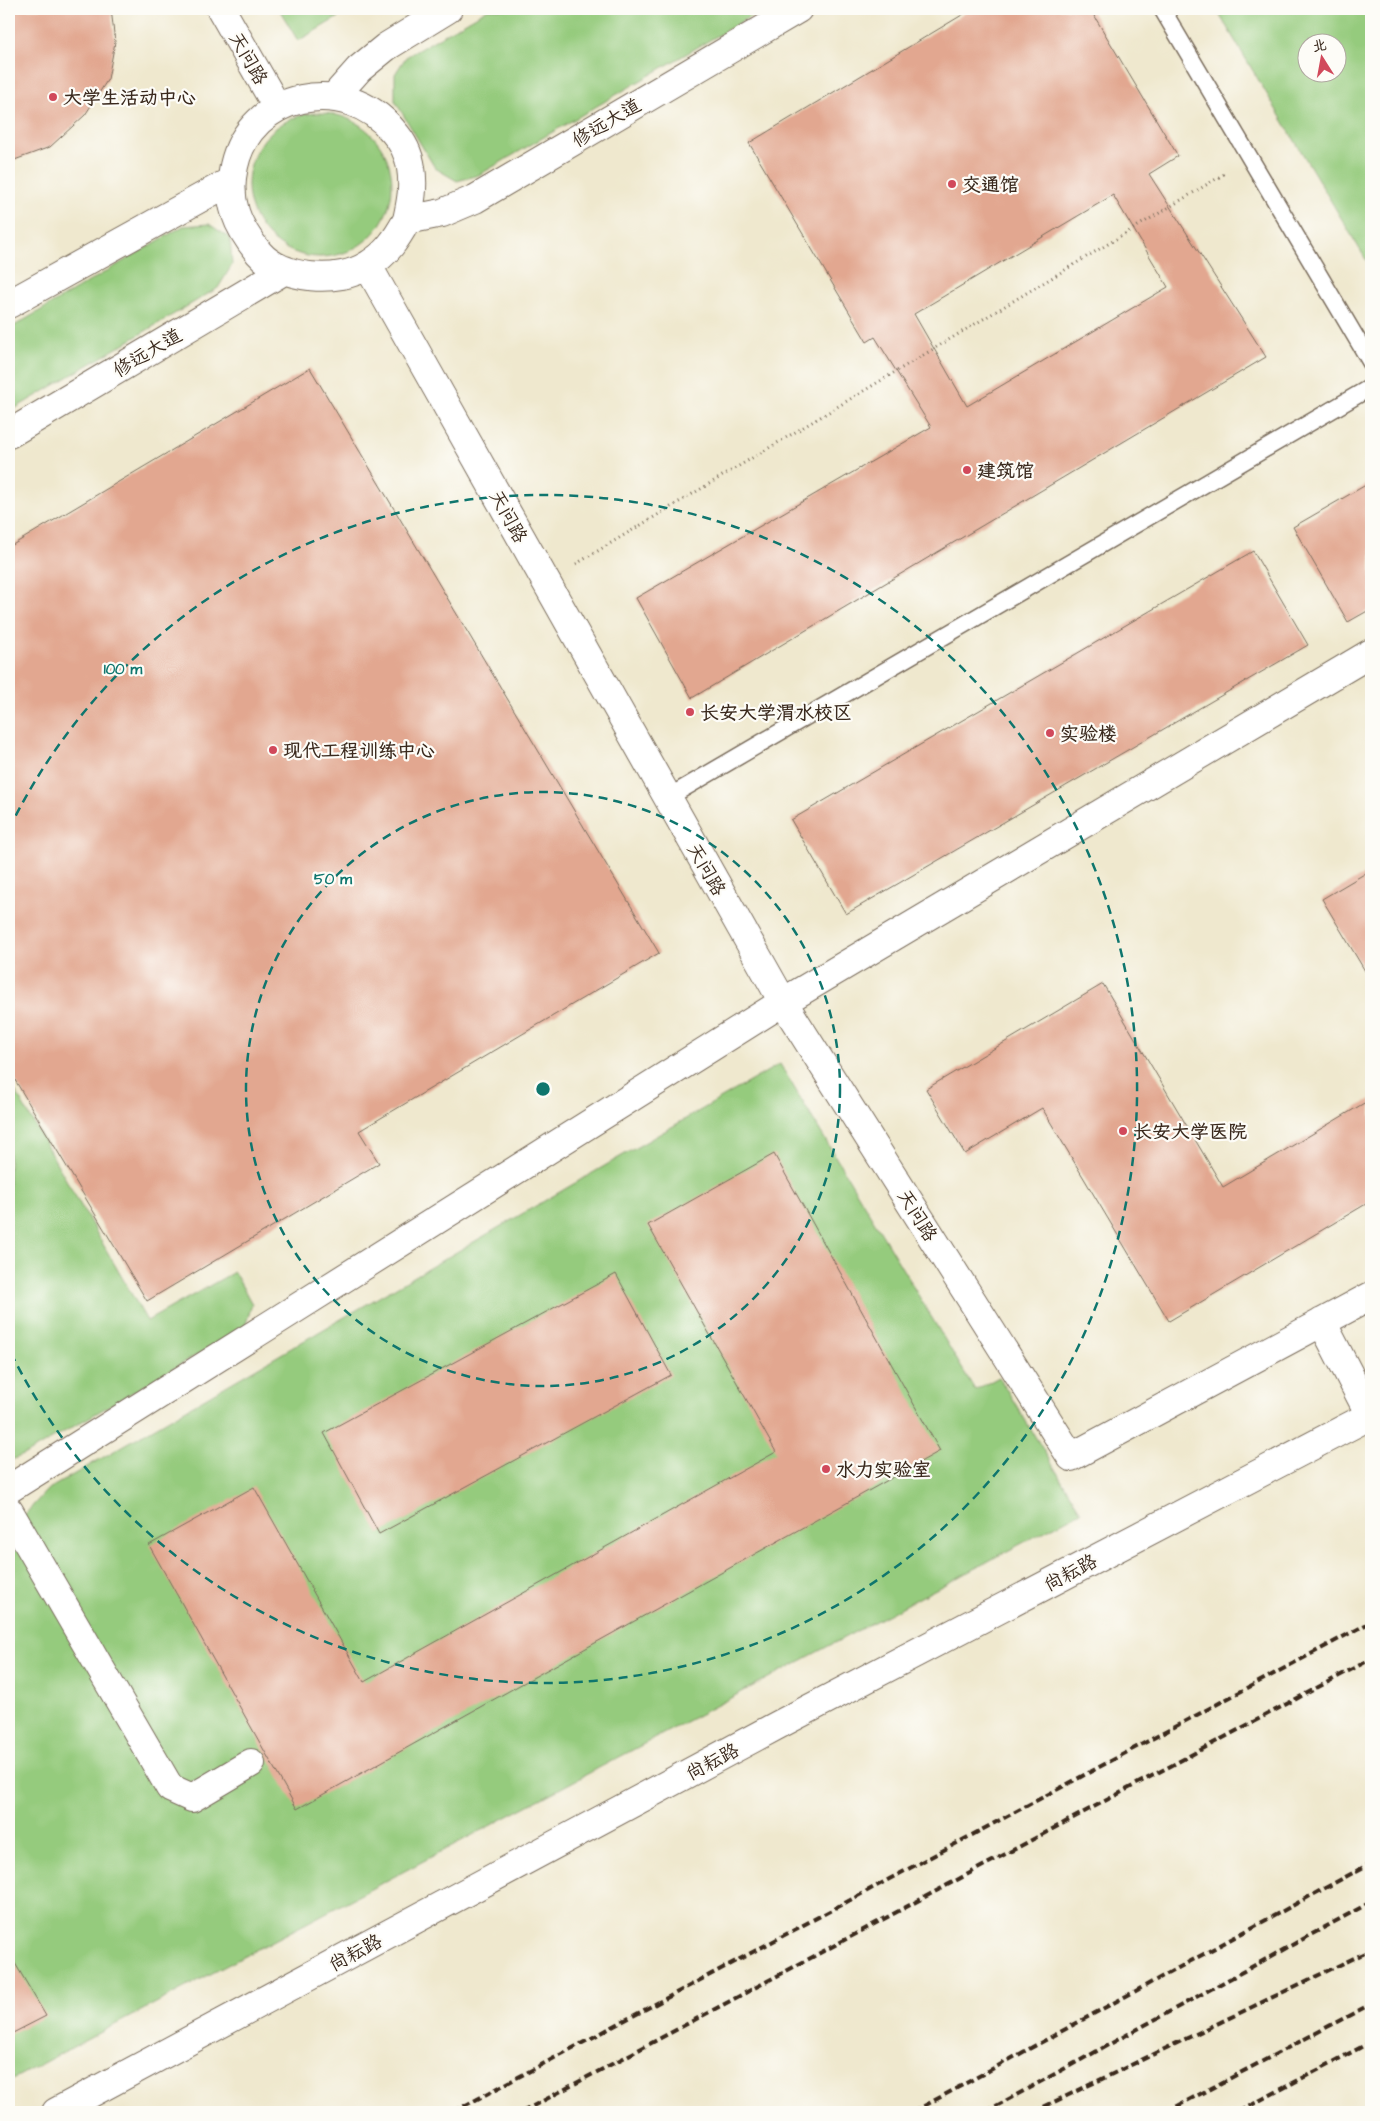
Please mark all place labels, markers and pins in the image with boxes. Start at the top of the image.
place label: 大学生活动中心 [63,85,196,112]
marker: 大学生活动中心 [47,91,59,103]
place label: 交通馆 [962,172,1019,199]
marker: 交通馆 [946,178,958,190]
place label: 建筑馆 [977,458,1034,485]
marker: 建筑馆 [961,464,973,476]
place label: 长安大学渭水校区 [700,700,852,727]
marker: 长安大学渭水校区 [684,706,696,718]
place label: 实验楼 [1060,721,1117,748]
marker: 实验楼 [1044,727,1056,739]
place label: 现代工程训练中心 [283,738,435,765]
marker: 现代工程训练中心 [267,744,279,756]
centre of rings [534,1080,552,1098]
place label: 长安大学医院 [1133,1119,1247,1146]
marker: 长安大学医院 [1117,1125,1129,1137]
place label: 水力实验室 [836,1457,931,1484]
marker: 水力实验室 [820,1463,832,1475]

